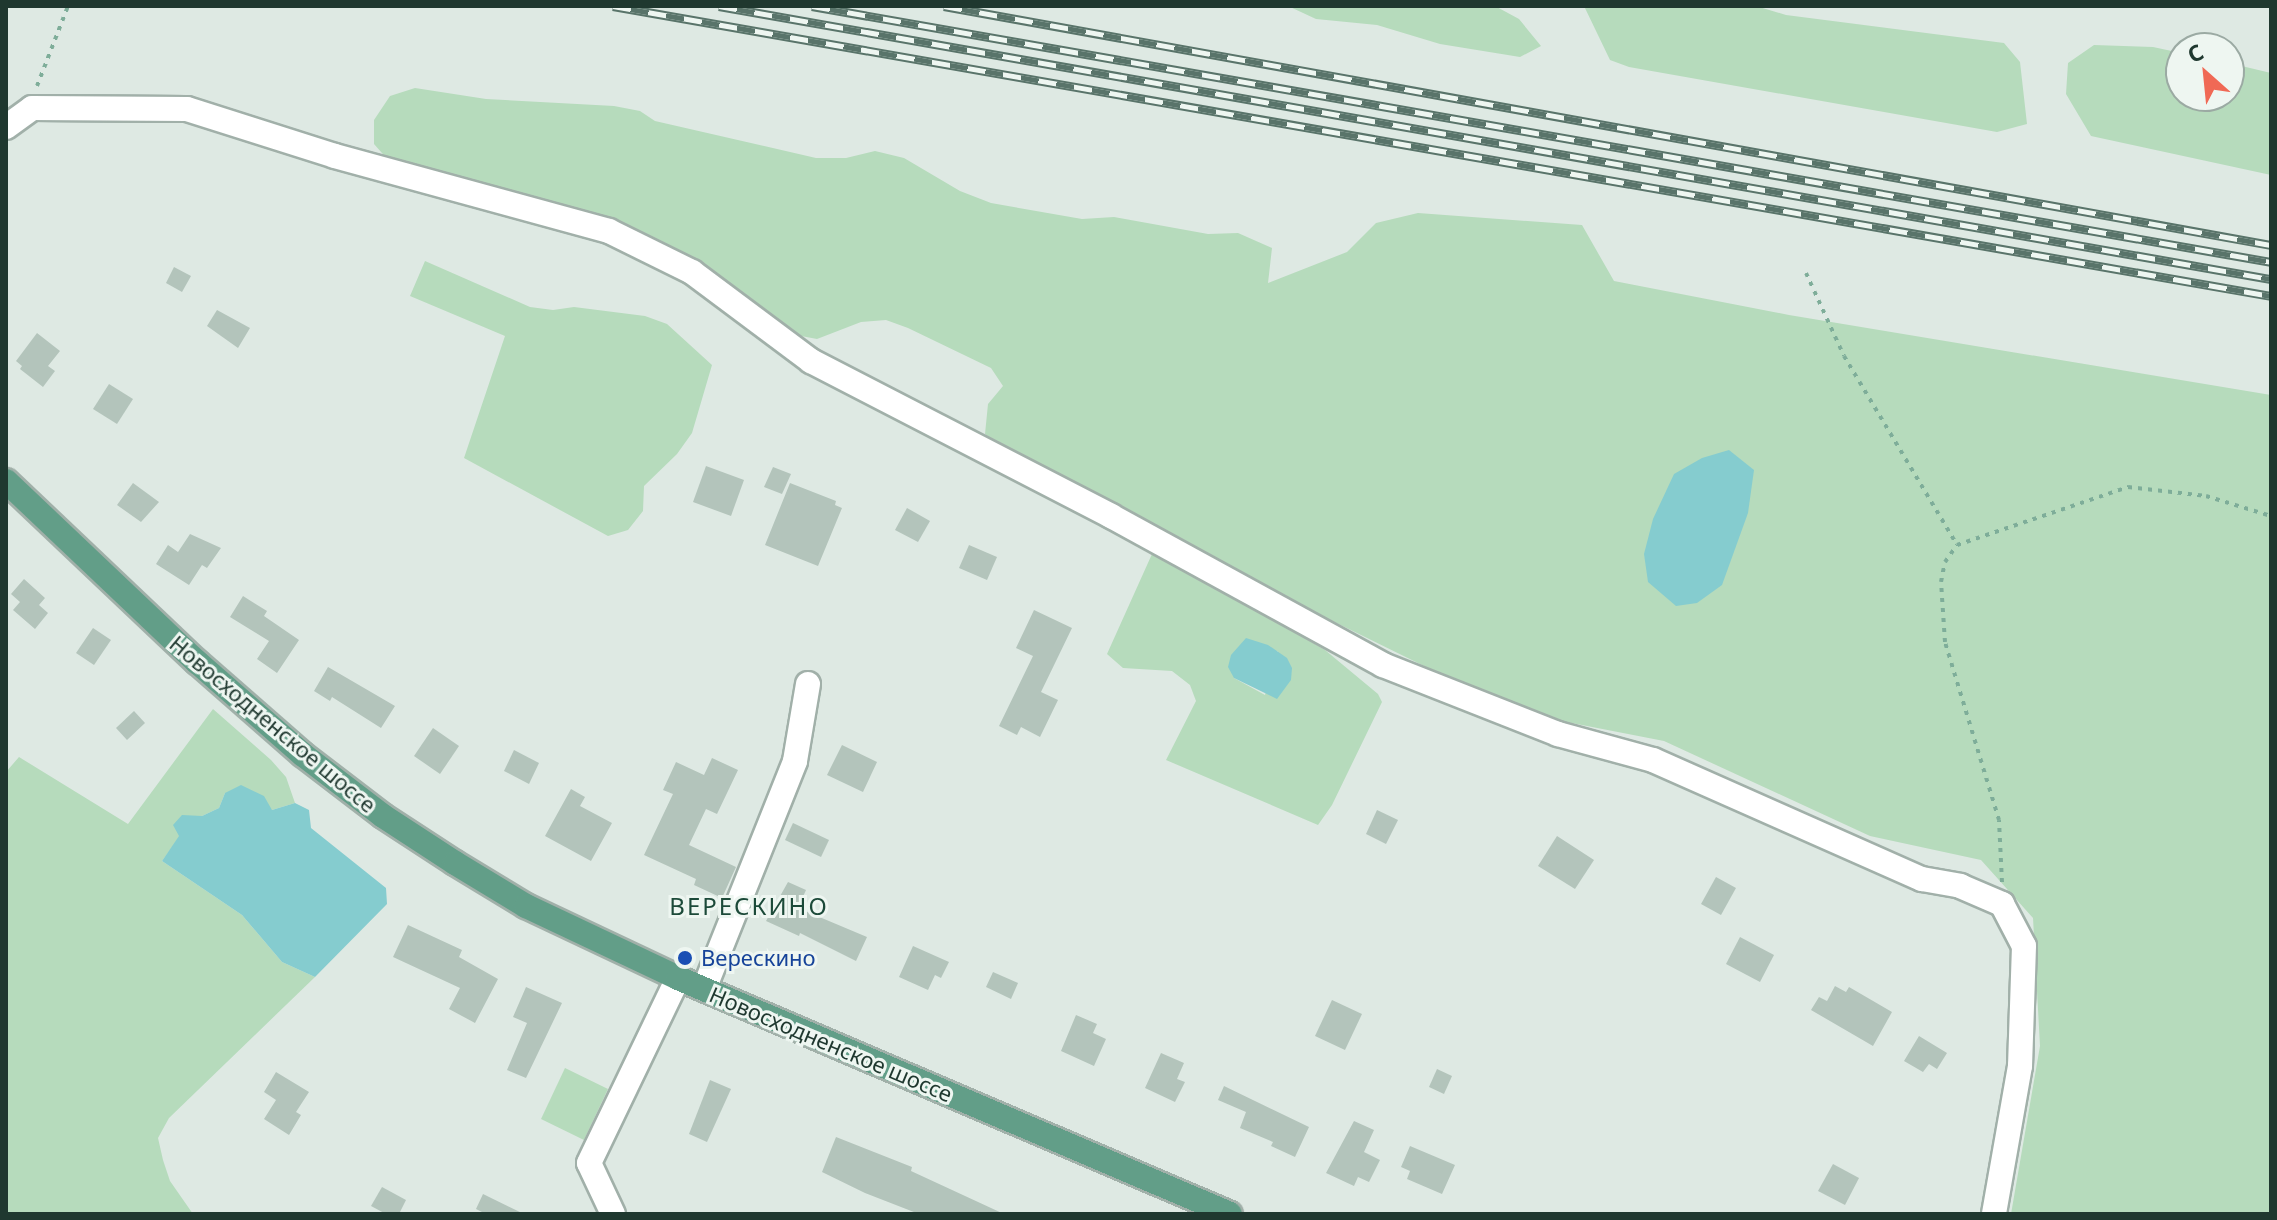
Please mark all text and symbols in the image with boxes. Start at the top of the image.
north arrow [2165,32,2245,112]
text: С [2182,36,2208,69]
street label: Новосходненское шоссе [165,630,381,818]
district label: ВЕРЕСКИНО [669,892,829,920]
place label: Верескино [701,945,816,971]
marker: Верескино [676,949,694,967]
street label: Новосходненское шоссе [706,981,956,1107]

